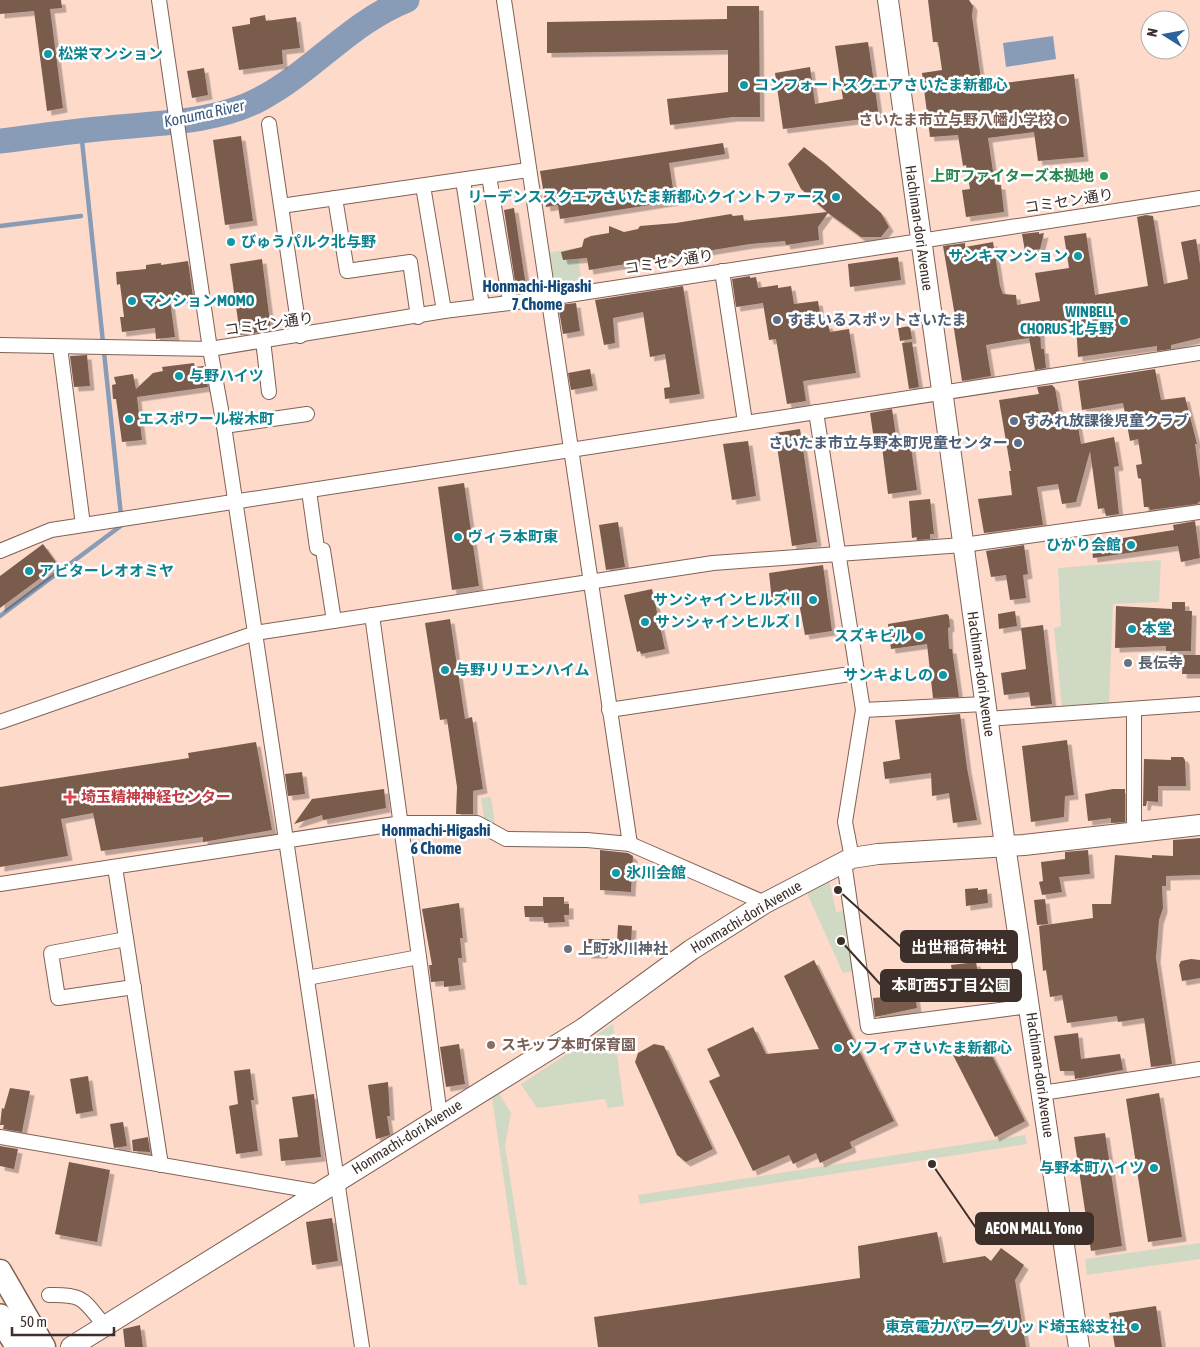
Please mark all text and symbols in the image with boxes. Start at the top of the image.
north arrow [1140,10,1190,60]
text: N [1144,27,1161,38]
place label: 松栄マンション [58,45,163,62]
marker: 松栄マンション [42,48,54,60]
place label: コンフォートスクエアさいたま新都心 [754,76,1008,93]
marker: コンフォートスクエアさいたま新都心 [738,79,750,91]
water label: Konuma River [162,95,247,130]
place label: さいたま市立与野八幡小学校 [858,111,1053,128]
marker: さいたま市立与野八幡小学校 [1057,114,1069,126]
street label: Hachiman-dori Avenue [902,164,937,292]
place label: 上町ファイターズ本拠地 [930,167,1094,184]
marker: 上町ファイターズ本拠地 [1098,170,1110,182]
street label: コミセン通り [1023,185,1115,216]
place label: リーデンススクエアさいたま新都心クイントファース [467,188,826,205]
marker: リーデンススクエアさいたま新都心クイントファース [830,191,842,203]
place label: びゅうパルク北与野 [241,233,376,250]
marker: びゅうパルク北与野 [225,236,237,248]
street label: コミセン通り [623,246,715,277]
place label: サンキマンション [948,247,1068,264]
marker: サンキマンション [1072,250,1084,262]
district label: Honmachi-Higashi 7 Chome [483,277,592,313]
place label: マンションMOMO [142,292,255,309]
marker: マンションMOMO [126,295,138,307]
place label: WINBELL CHORUS 北与野 [1020,303,1114,337]
street label: コミセン通り [223,309,315,338]
place label: すまいるスポットさいたま [787,311,967,328]
marker: すまいるスポットさいたま [771,314,783,326]
marker: WINBELL CHORUS 北与野 [1118,315,1130,327]
place label: 与野ハイツ [189,367,264,384]
marker: 与野ハイツ [173,370,185,382]
place label: エスポワール桜木町 [139,410,274,427]
place label: すみれ放課後児童クラブ [1024,412,1189,429]
marker: エスポワール桜木町 [123,413,135,425]
marker: すみれ放課後児童クラブ [1008,415,1020,427]
place label: さいたま市立与野本町児童センター [768,434,1008,451]
marker: さいたま市立与野本町児童センター [1012,437,1024,449]
place label: ヴィラ本町東 [468,528,558,545]
marker: ヴィラ本町東 [452,531,464,543]
place label: ひかり会館 [1046,536,1121,553]
marker: ひかり会館 [1125,539,1137,551]
place label: アビターレオオミヤ [39,562,174,579]
marker: アビターレオオミヤ [23,565,35,577]
place label: サンシャインヒルズⅡ [653,591,803,608]
marker: サンシャインヒルズⅡ [807,594,819,606]
street label: Hachiman-dori Avenue [964,610,999,738]
place label: サンシャインヒルズⅠ [655,613,805,630]
marker: サンシャインヒルズⅠ [639,616,651,628]
place label: 本堂 [1142,620,1172,637]
marker: 本堂 [1126,623,1138,635]
place label: スズキビル [834,627,909,644]
marker: スズキビル [913,630,925,642]
place label: 長伝寺 [1138,654,1183,671]
marker: 長伝寺 [1122,657,1134,669]
place label: 与野リリエンハイム [455,661,589,678]
marker: 与野リリエンハイム [439,664,451,676]
place label: サンキよしの [843,666,933,683]
marker: サンキよしの [937,669,949,681]
place label: 埼玉精神神経センター [81,788,231,805]
marker: 埼玉精神神経センター [63,790,77,804]
district label: Honmachi-Higashi 6 Chome [382,821,491,857]
place label: 氷川会館 [626,864,686,881]
marker: 氷川会館 [610,867,622,879]
street label: Honmachi-dori Avenue [687,877,804,956]
callout: 出世稲荷神社 [901,931,1017,962]
text: 出世稲荷神社 [911,938,1007,956]
place label: 上町氷川神社 [578,940,668,957]
marker: 上町氷川神社 [562,943,574,955]
callout: 本町西5丁目公園 [881,970,1021,1001]
text: 本町西5丁目公園 [891,976,1011,994]
street label: Hachiman-dori Avenue [1023,1011,1058,1139]
place label: スキップ本町保育園 [501,1036,636,1053]
marker: スキップ本町保育園 [485,1039,497,1051]
place label: ソフィアさいたま新都心 [848,1039,1012,1056]
marker: ソフィアさいたま新都心 [832,1042,844,1054]
street label: Honmachi-dori Avenue [349,1096,465,1177]
place label: 与野本町ハイツ [1039,1159,1144,1176]
marker: 与野本町ハイツ [1148,1162,1160,1174]
callout: AEON MALL Yono [976,1213,1093,1244]
text: AEON MALL Yono [984,1219,1083,1237]
scale bar [12,1304,115,1336]
text: 50 m [20,1313,47,1330]
place label: 東京電力パワーグリッド埼玉総支社 [885,1318,1125,1335]
marker: 東京電力パワーグリッド埼玉総支社 [1129,1321,1141,1333]

